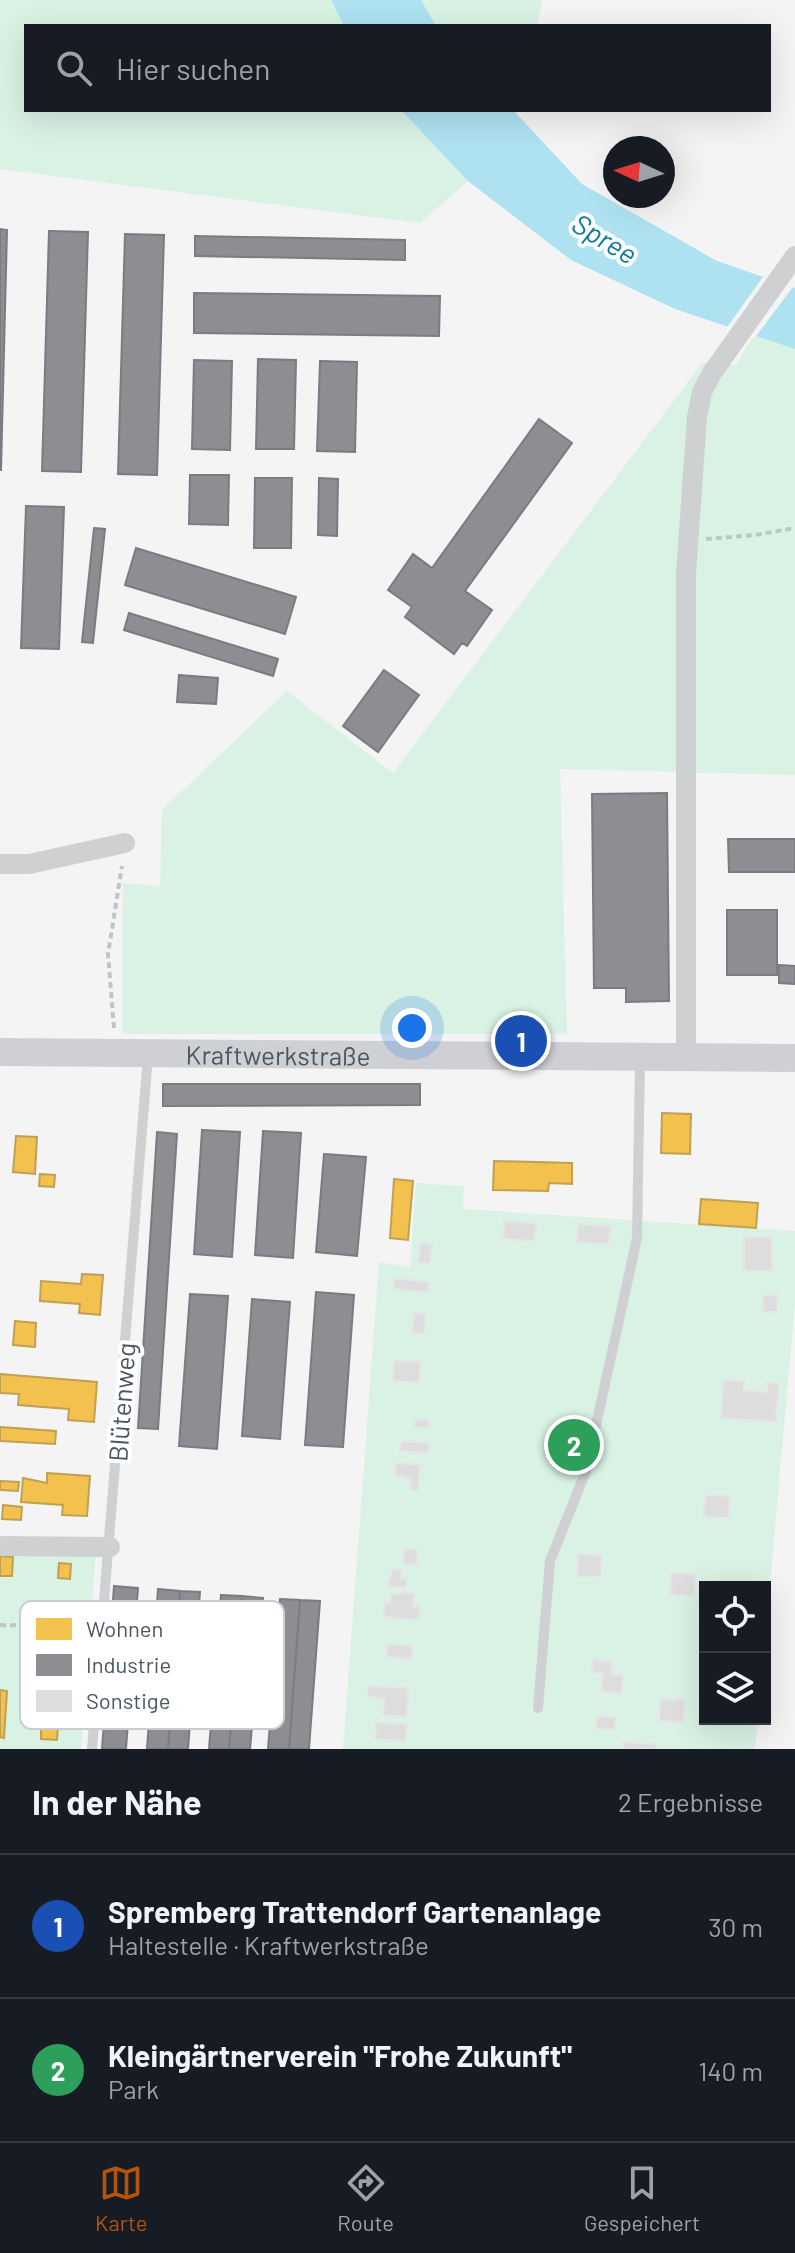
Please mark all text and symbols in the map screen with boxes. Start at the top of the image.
search box [24,24,771,112]
icon: search [52,46,96,90]
text: Hier suchen [116,50,270,86]
north arrow [603,136,675,208]
water label: Spree [566,206,644,270]
your location [392,1008,432,1048]
pin: 1 [495,1011,547,1071]
street label: Kraftwerkstraße [185,1038,371,1070]
street label: Blütenweg [101,1342,141,1462]
pin: 2 [548,1415,600,1475]
map controls [699,1581,771,1725]
button: locate [699,1581,771,1653]
legend [20,1601,284,1729]
text: Wohnen [86,1615,163,1641]
text: Industrie [86,1651,171,1677]
button: layers [699,1653,771,1725]
text: Sonstige [86,1687,170,1713]
text: In der Nähe [32,1781,202,1822]
text: 2 Ergebnisse [618,1786,763,1817]
text: Spremberg Trattendorf Gartenanlage [108,1893,601,1929]
text: 1 [53,1911,63,1942]
text: 30 m [708,1911,763,1942]
text: Haltestelle · Kraftwerkstraße [108,1929,429,1960]
text: Kleingärtnerverein "Frohe Zukunft" [108,2037,572,2073]
text: 2 [51,2055,65,2086]
text: 140 m [698,2055,763,2086]
text: Park [108,2073,159,2104]
tab: Karte [95,2161,147,2235]
tab: Route [337,2161,394,2235]
tab: Gespeichert [584,2161,700,2235]

